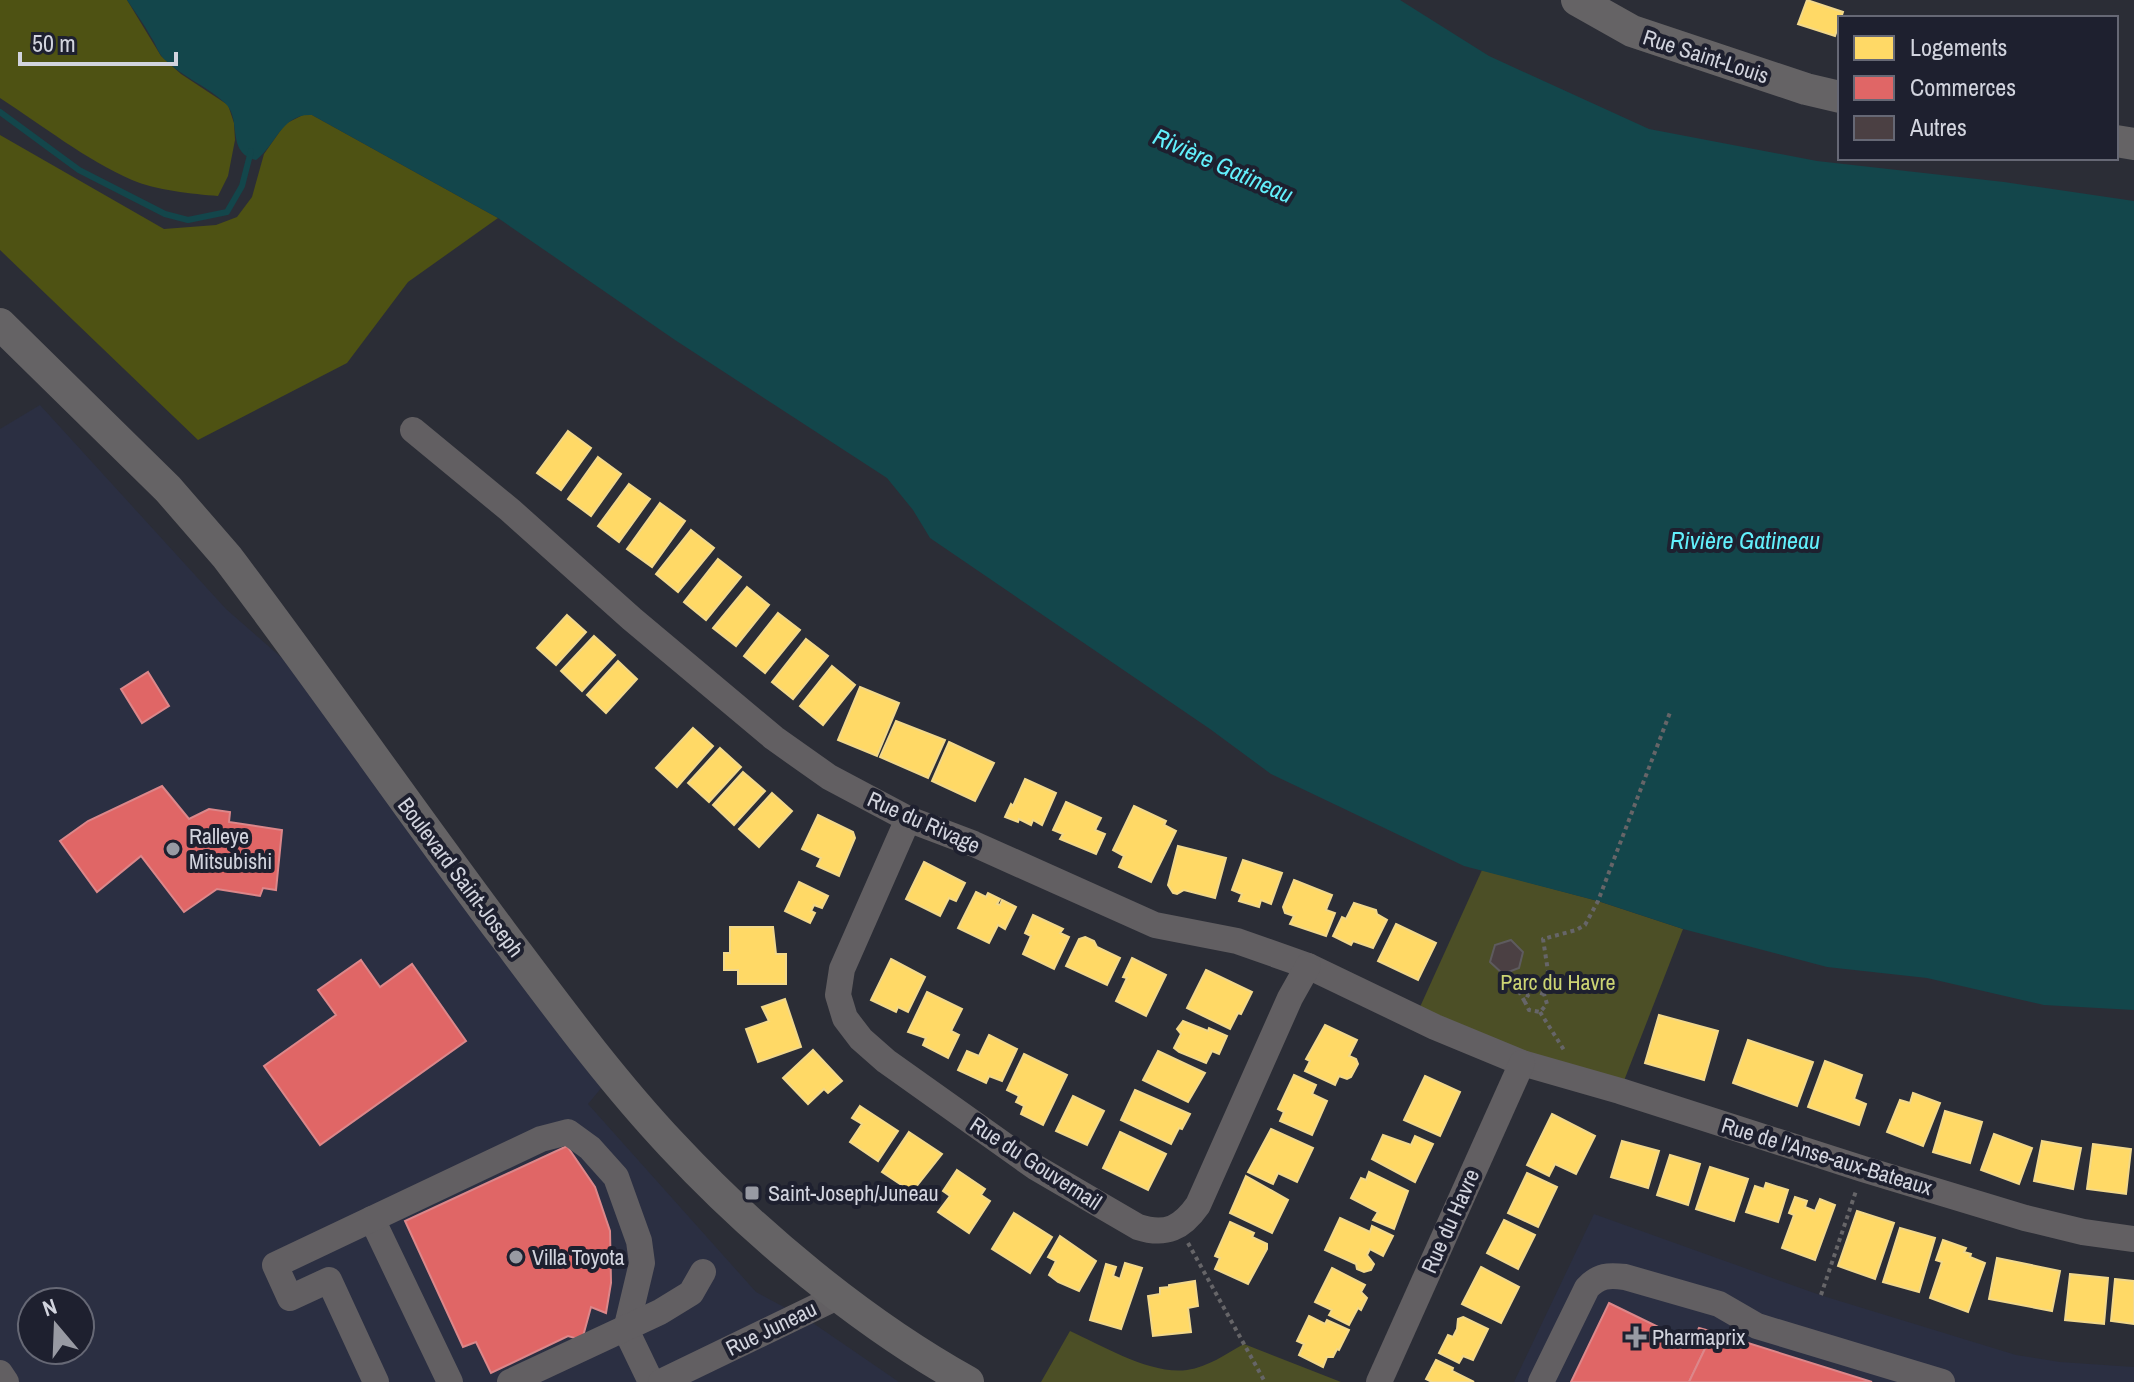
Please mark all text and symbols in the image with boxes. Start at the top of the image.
scale bar [20,16,176,66]
legend [1838,16,2118,160]
street label: Rue Saint-Louis [1639,22,1773,90]
text: 50 m [32,27,76,59]
text: Logements [1910,31,2007,63]
text: Commerces [1910,71,2016,103]
text: Autres [1909,111,1967,143]
water label: Rivière Gatineau [1148,120,1298,210]
water label: Rivière Gatineau [1670,524,1820,556]
street label: Rue du Rivage [863,784,985,860]
street label: Boulevard Saint-Joseph [391,791,531,963]
place label: Ralleye Mitsubishi [189,821,272,876]
marker: Ralleye Mitsubishi [164,840,182,858]
park label: Parc du Havre [1500,967,1616,997]
street label: Rue du Gouvernail [964,1109,1108,1217]
street label: Rue de l'Anse-aux-Bateaux [1718,1110,1936,1202]
street label: Rue du Havre [1414,1164,1486,1278]
place label: Saint-Joseph/Juneau [768,1178,939,1208]
marker: Saint-Joseph/Juneau [743,1184,761,1202]
place label: Villa Toyota [532,1242,625,1272]
marker: Villa Toyota [507,1248,525,1266]
north arrow [16,1286,96,1366]
text: N [38,1291,61,1323]
street label: Rue Juneau [721,1293,821,1363]
place label: Pharmaprix [1652,1322,1745,1352]
marker: Pharmaprix [1627,1328,1645,1346]

